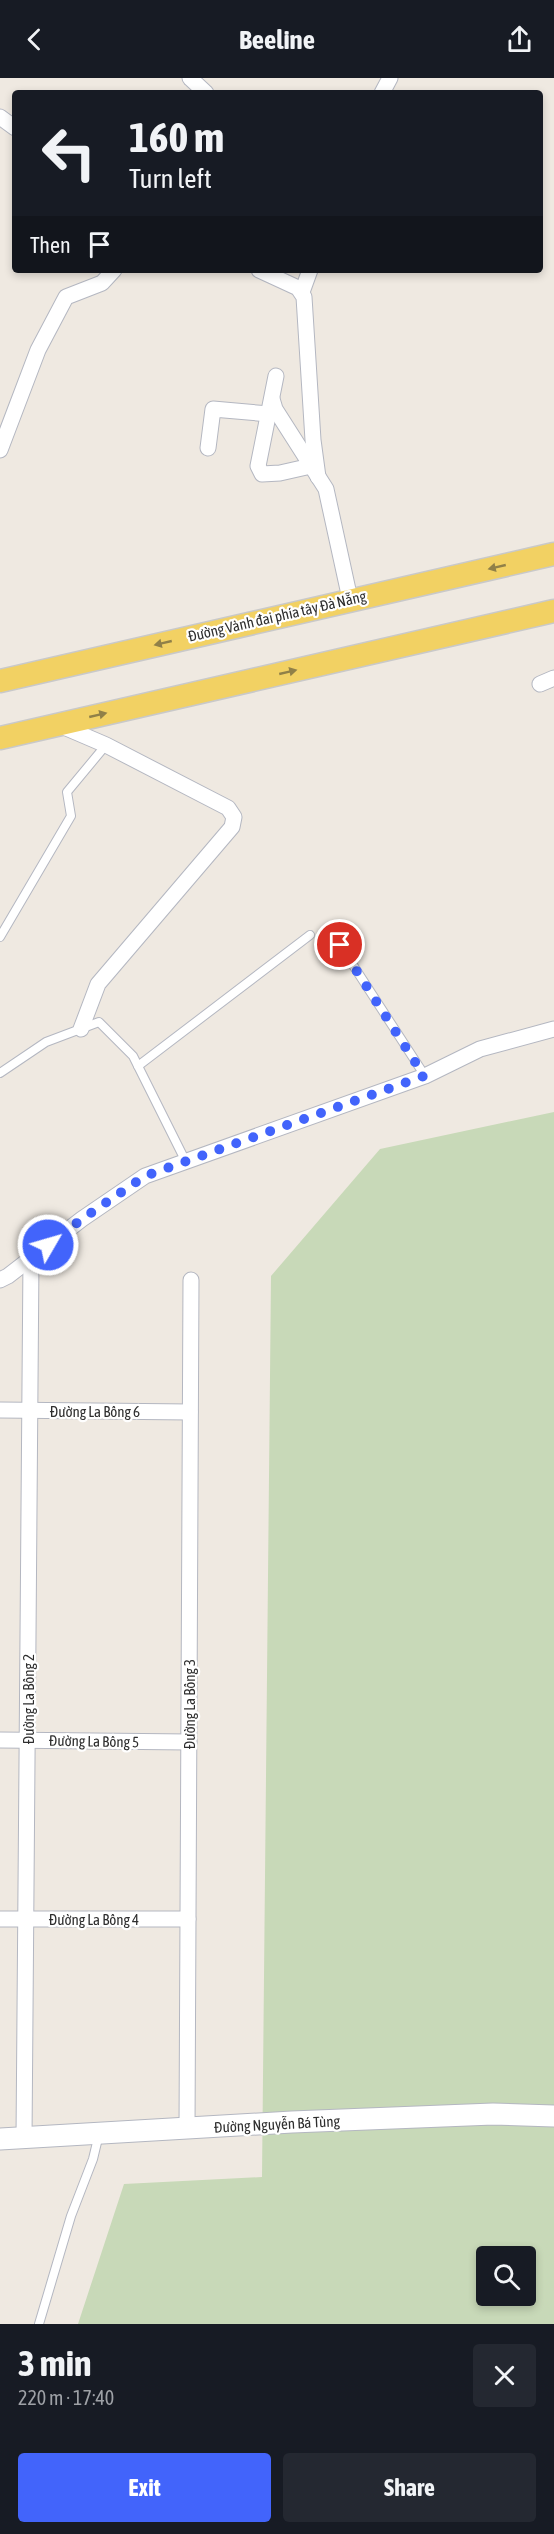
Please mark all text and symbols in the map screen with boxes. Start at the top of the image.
icon: back [18,23,51,56]
icon: share [503,23,536,56]
text: Beeline [239,24,315,55]
text: 160 m [129,113,224,161]
icon: left [30,114,108,192]
text: Turn left [129,163,212,194]
icon: arrive [83,228,116,261]
text: Then [30,232,71,258]
one-way arrow [488,562,506,572]
street label: Đường Vành đai phía tây Đà Nẵng [186,587,368,645]
one-way arrow [154,638,173,648]
one-way arrow [279,667,298,676]
one-way arrow [89,710,108,719]
pin [314,919,365,970]
icon: arrive [323,928,356,961]
position arrow [16,1213,80,1277]
street label: Đường La Bông 6 [50,1403,140,1420]
street label: Đường La Bông 2 [20,1654,37,1744]
street label: Đường La Bông 3 [181,1659,198,1749]
street label: Đường La Bông 5 [49,1732,139,1750]
street label: Đường La Bông 4 [49,1911,139,1928]
street label: Đường Nguyễn Bá Tùng [214,2112,341,2136]
map controls [476,2246,536,2306]
button: search [476,2246,536,2306]
text: 3 min [18,2342,92,2384]
button: close [473,2344,536,2407]
text: 220 m · 17:40 [18,2386,114,2409]
button: Exit [18,2453,271,2522]
button: Share [283,2453,536,2522]

